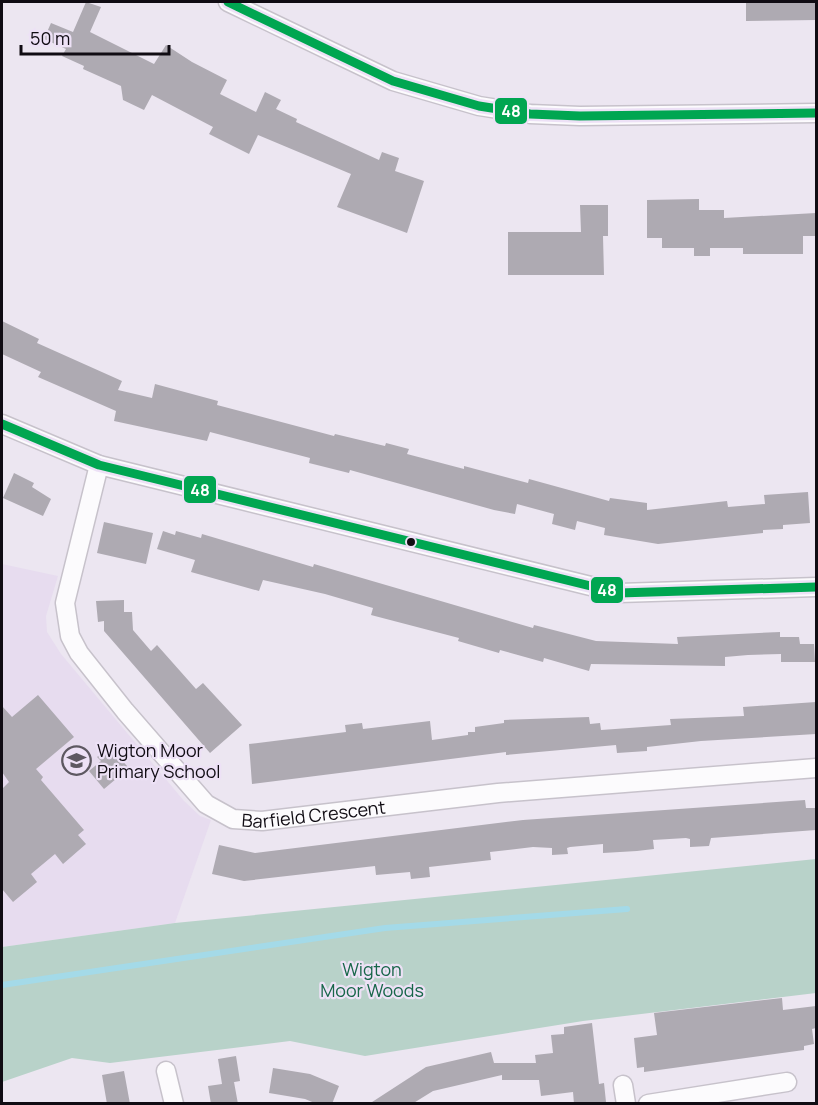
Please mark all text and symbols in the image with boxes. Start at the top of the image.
scale bar [21,18,170,56]
text: 50 m [30,26,70,50]
line badge: 48 [494,97,528,125]
text: 48 [501,100,521,122]
line badge: 48 [183,475,217,504]
text: 48 [190,479,210,501]
unlabelled marker [405,536,417,548]
line badge: 48 [590,576,624,604]
text: 48 [597,579,617,601]
place label: Wigton Moor Primary School [97,738,221,783]
school or university icon: Wigton Moor Primary School [60,744,92,776]
street label: Barfield Crescent [241,794,387,833]
park label: Wigton Moor Woods [320,957,424,1002]

